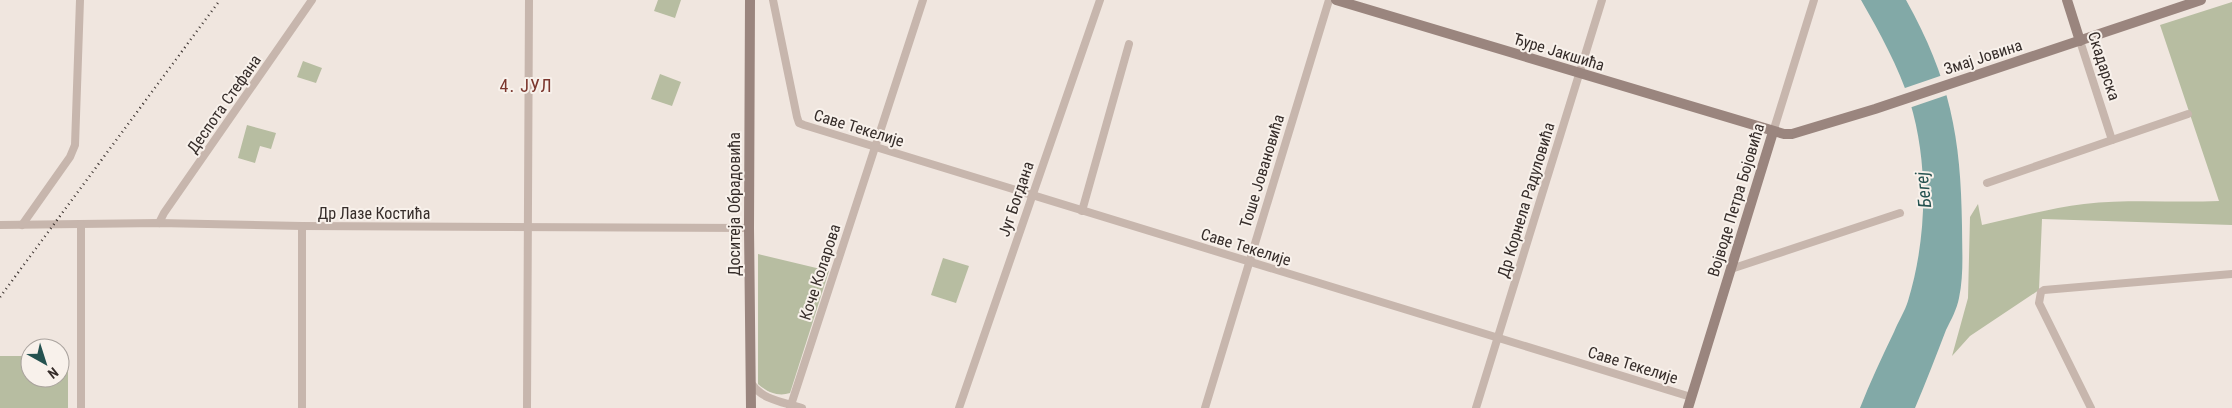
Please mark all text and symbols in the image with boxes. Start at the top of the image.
street label: Ђуре Јакшића [1511,29,1607,75]
street label: Скадарска [2084,29,2124,103]
street label: Змај Јовина [1941,35,2025,79]
street label: Деспота Стефана [183,51,265,157]
district label: 4. ЈУЛ [500,75,552,96]
street label: Саве Текелије [812,105,906,151]
street label: Тоше Јовановића [1236,112,1288,230]
street label: Др Корнела Радуловића [1493,120,1559,280]
street label: Војводе Петра Бојовића [1704,121,1768,279]
street label: Доситеја Обрадовића [725,132,744,276]
street label: Југ Богдана [994,159,1038,239]
water label: Бегеј [1911,171,1935,209]
street label: Др Лазе Костића [318,204,430,223]
street label: Коче Коларова [796,222,844,322]
street label: Саве Текелије [1199,224,1293,270]
north arrow [20,338,70,388]
street label: Саве Текелије [1586,342,1680,388]
text: N [45,364,62,382]

